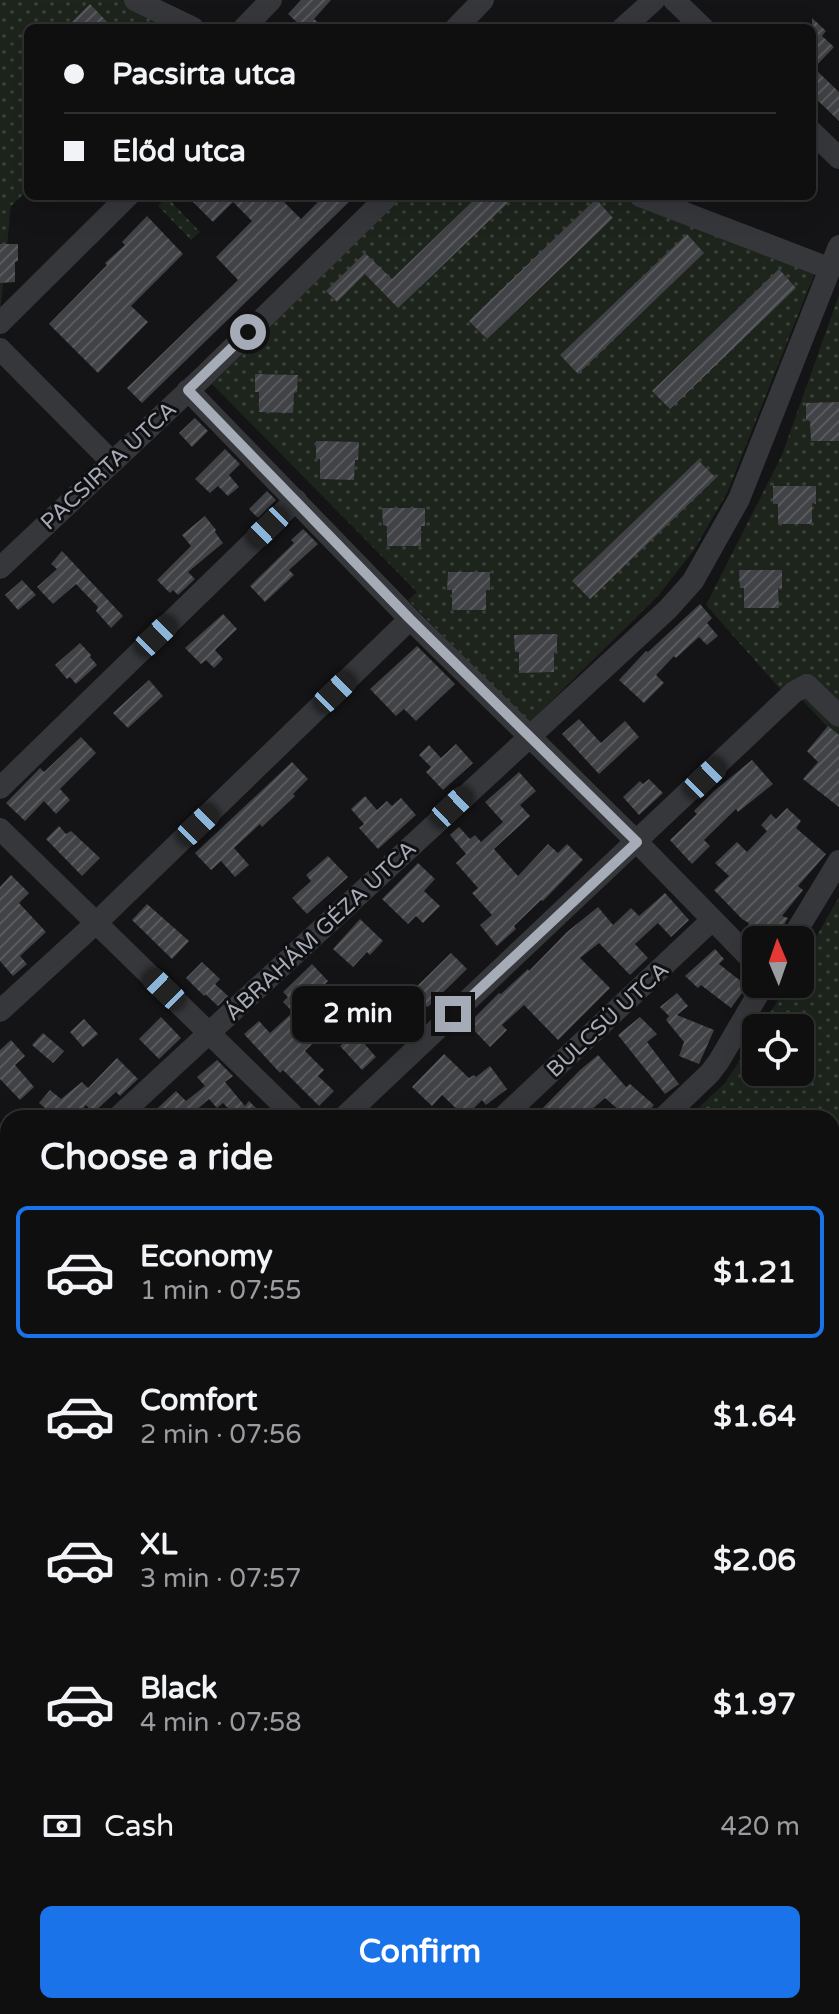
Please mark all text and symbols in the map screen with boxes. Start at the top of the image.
text: Pacsirta utca [112,56,296,93]
text: Előd utca [112,133,246,170]
route start [230,314,266,350]
street label: PACSIRTA UTCA [35,396,182,535]
car [242,502,294,552]
car [130,611,182,661]
car [309,667,361,717]
car [679,753,731,803]
car [426,782,478,832]
car [172,800,224,850]
street label: ÁBRAHÁM GÉZA UTCA [219,835,422,1026]
north arrow [742,926,814,998]
map controls [742,926,814,1086]
street label: BULCSÚ UTCA [541,956,674,1083]
car [138,964,190,1014]
callout: 2 min [293,986,425,1042]
route end [435,996,471,1032]
text: 2 min [323,998,393,1029]
button: locate [742,1014,814,1086]
text: Choose a ride [40,1136,273,1179]
icon: car [44,1236,116,1308]
text: Economy [140,1238,273,1275]
text: $1.21 [713,1254,796,1291]
text: 1 min · 07:55 [140,1275,302,1306]
icon: car [44,1380,116,1452]
text: Comfort [140,1382,258,1419]
text: $1.64 [713,1398,796,1435]
text: 2 min · 07:56 [140,1419,302,1450]
icon: car [44,1524,116,1596]
text: XL [140,1526,177,1563]
text: $2.06 [713,1542,796,1579]
text: 3 min · 07:57 [140,1563,302,1594]
icon: car [44,1668,116,1740]
text: Black [140,1670,217,1707]
text: $1.97 [713,1686,796,1723]
text: 4 min · 07:58 [140,1707,302,1738]
icon: cash [40,1804,84,1848]
text: Cash [104,1808,174,1845]
text: 420 m [720,1811,800,1842]
button: Confirm [40,1906,800,1998]

